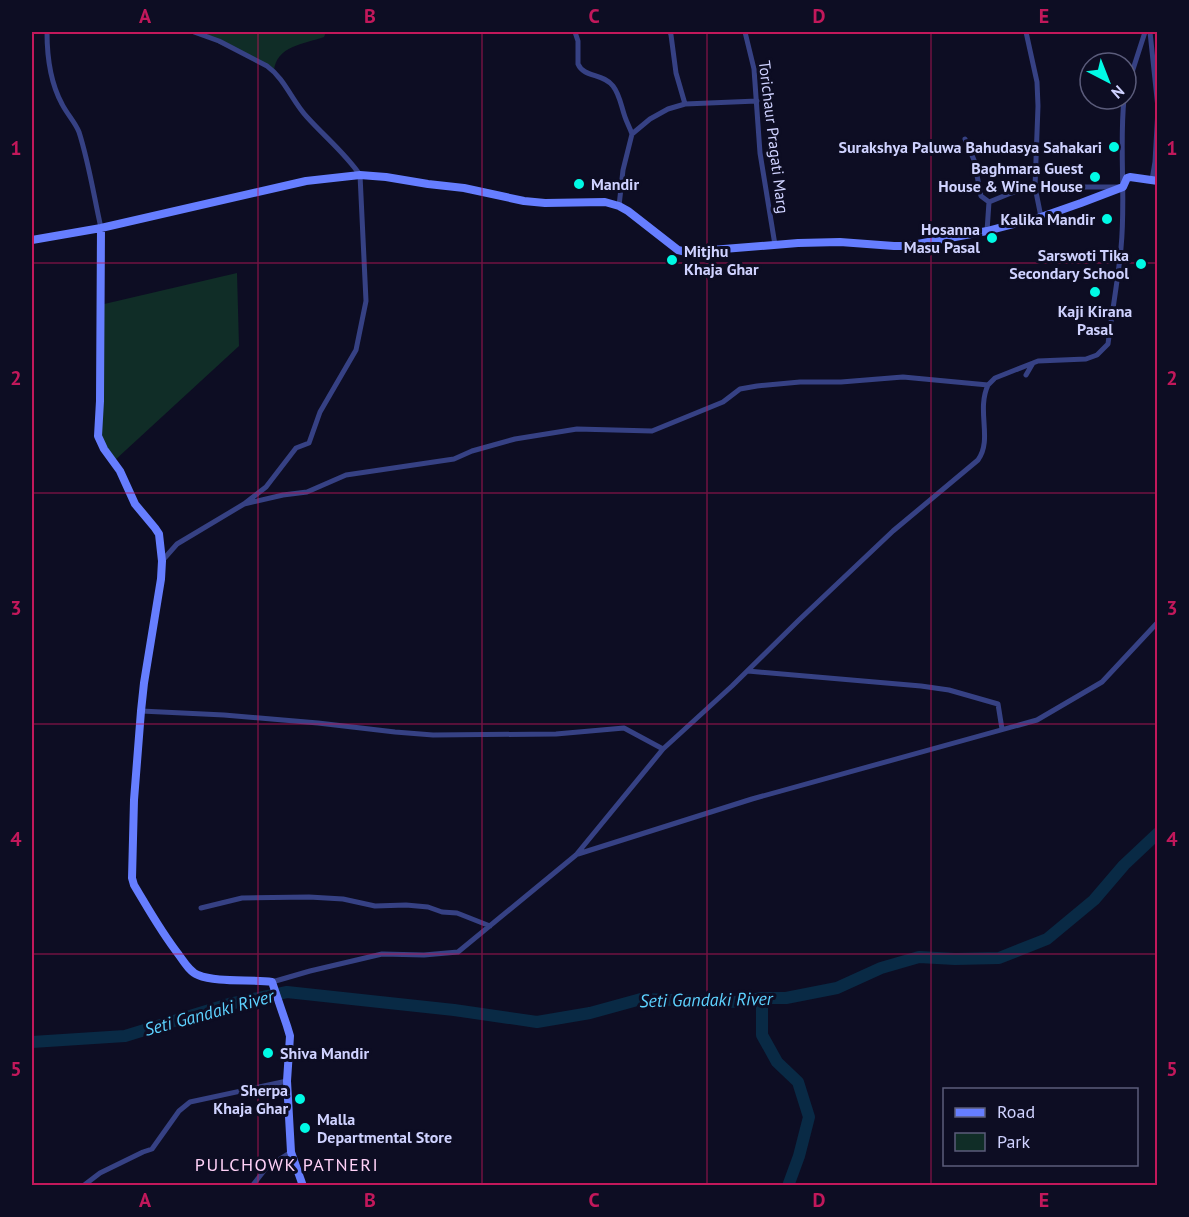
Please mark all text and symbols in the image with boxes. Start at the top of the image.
text: A [139,3,152,29]
text: B [364,3,376,29]
text: C [588,3,600,29]
text: D [813,3,826,29]
text: E [1039,3,1049,29]
north arrow [1078,51,1138,111]
street label: Torichaur Pragati Marg [755,59,793,215]
text: N [1107,81,1129,103]
text: 1 [10,135,22,161]
text: 1 [1166,135,1178,161]
place label: Surakshya Paluwa Bahudasya Sahakari [838,137,1102,157]
marker: Surakshya Paluwa Bahudasya Sahakari [1107,140,1121,154]
place label: Baghmara Guest House & Wine House [938,158,1083,196]
marker: Baghmara Guest House & Wine House [1088,170,1102,184]
place label: Mandir [591,174,639,194]
marker: Mandir [572,177,586,191]
place label: Kalika Mandir [1001,209,1095,229]
marker: Kalika Mandir [1100,212,1114,226]
place label: Hosanna Masu Pasal [904,219,980,257]
marker: Hosanna Masu Pasal [985,231,999,245]
place label: Mitjhu Khaja Ghar [684,241,759,279]
place label: Sarswoti Tika Secondary School [1009,245,1129,283]
marker: Mitjhu Khaja Ghar [665,253,679,267]
marker: Sarswoti Tika Secondary School [1134,257,1148,271]
marker: Kaji Kirana Pasal [1088,285,1102,299]
place label: Kaji Kirana Pasal [1058,301,1132,339]
text: 2 [10,365,22,391]
text: 2 [1166,365,1178,391]
text: 3 [10,595,22,621]
text: 3 [1166,595,1178,621]
text: 4 [10,826,22,852]
text: 4 [1166,826,1178,852]
water label: Seti Gandaki River [142,984,277,1041]
water label: Seti Gandaki River [639,987,774,1012]
place label: Shiva Mandir [280,1043,370,1063]
marker: Shiva Mandir [261,1046,275,1060]
text: 5 [10,1056,22,1082]
text: 5 [1166,1056,1178,1082]
place label: Sherpa Khaja Ghar [213,1080,288,1118]
legend [943,1088,1138,1166]
marker: Sherpa Khaja Ghar [293,1092,307,1106]
text: Road [997,1100,1035,1123]
place label: Malla Departmental Store [317,1109,452,1147]
marker: Malla Departmental Store [298,1121,312,1135]
text: Park [997,1130,1030,1153]
district label: PULCHOWK PATNERI [195,1153,379,1176]
text: A [139,1187,152,1213]
text: B [364,1187,376,1213]
text: C [588,1187,600,1213]
text: D [813,1187,826,1213]
text: E [1039,1187,1049,1213]

